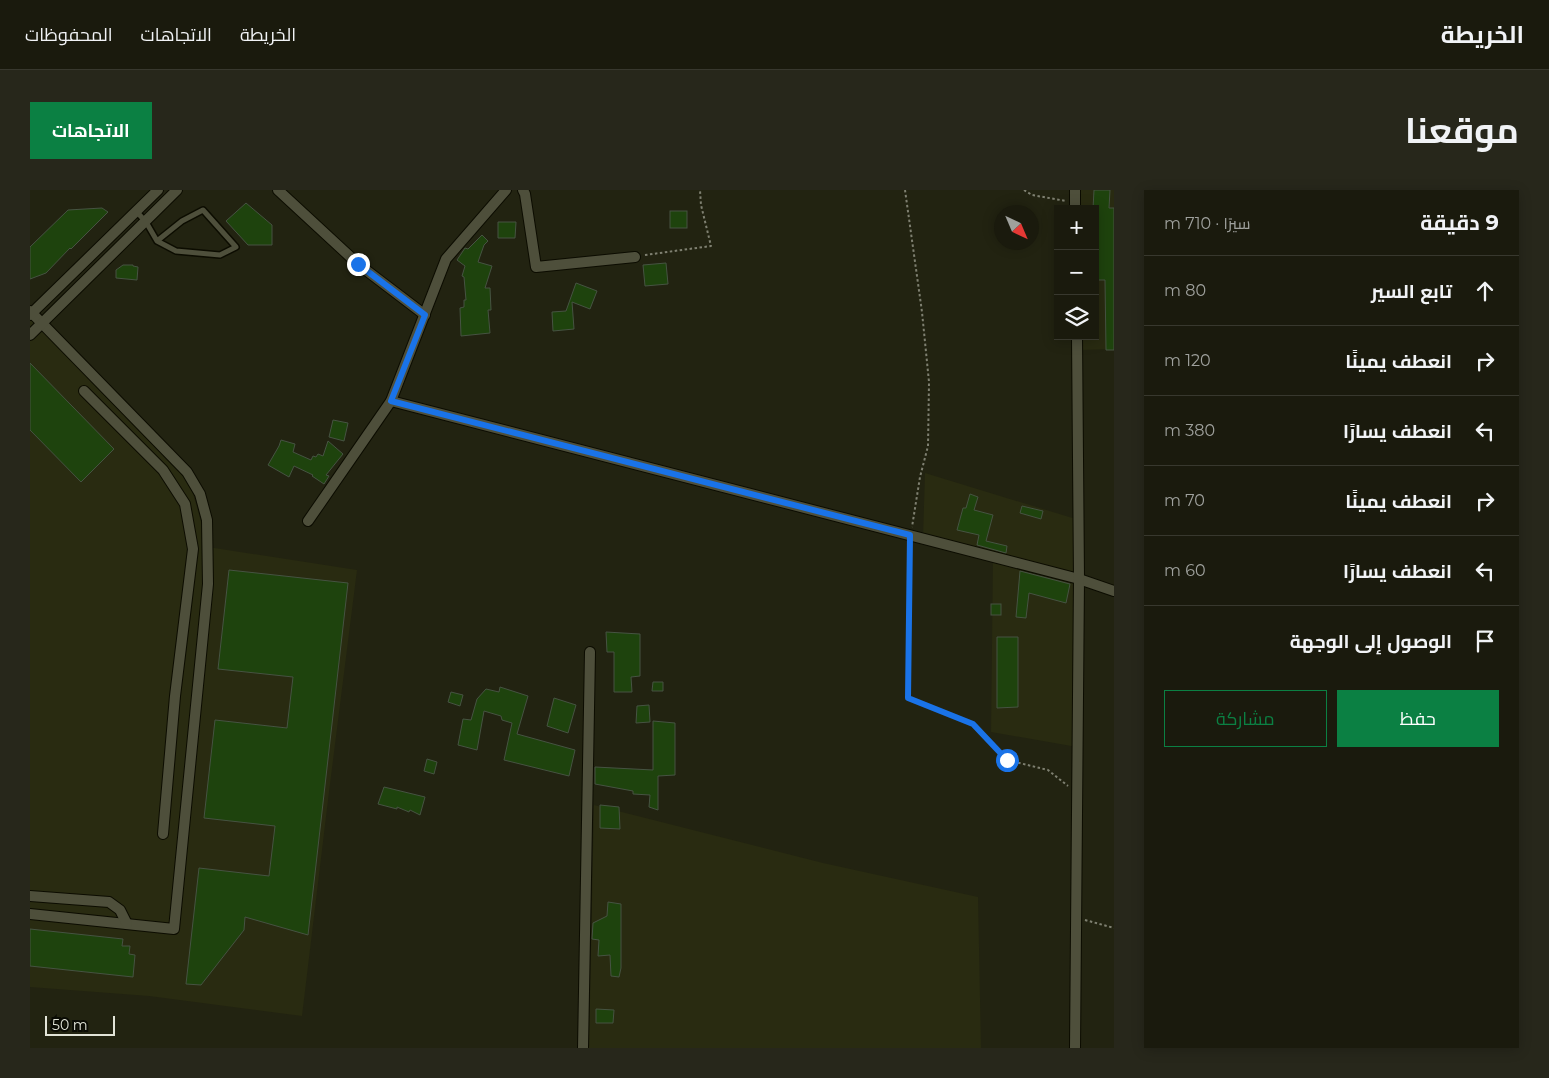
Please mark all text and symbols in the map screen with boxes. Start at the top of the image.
text: الخريطة [1441,20,1524,49]
text: المحفوظات [25,24,113,46]
text: الاتجاهات [141,24,212,46]
text: الخريطة [240,24,296,46]
button: الاتجاهات [30,102,152,159]
text: موقعنا [1405,109,1519,152]
north arrow [994,205,1039,250]
map controls [1054,205,1099,340]
button: + [1054,205,1099,250]
text: 9 دقيقة [1420,210,1499,235]
text: سيرًا · 710 m [1164,214,1251,233]
button: − [1054,250,1099,295]
route end [347,253,370,276]
icon: ahead [1471,277,1499,305]
text: تابع السير [1371,280,1452,303]
text: 80 m [1164,281,1206,300]
button: layers [1054,295,1099,340]
icon: right [1471,347,1499,375]
text: انعطف يمينًا [1345,350,1452,373]
text: 120 m [1164,351,1211,370]
icon: left [1471,417,1499,445]
text: انعطف يسارًا [1343,420,1452,443]
text: 380 m [1164,421,1215,440]
icon: right [1471,487,1499,515]
text: انعطف يمينًا [1345,490,1452,513]
text: 70 m [1164,491,1205,510]
icon: left [1471,557,1499,585]
text: انعطف يسارًا [1343,560,1452,583]
text: 60 m [1164,561,1206,580]
icon: arrive [1471,627,1499,655]
text: الوصول إلى الوجهة [1290,630,1452,653]
button: مشاركة [1164,690,1327,747]
button: حفظ [1337,690,1499,747]
route start [996,749,1019,772]
scale bar [45,1013,115,1036]
text: 50 m [52,1016,88,1034]

